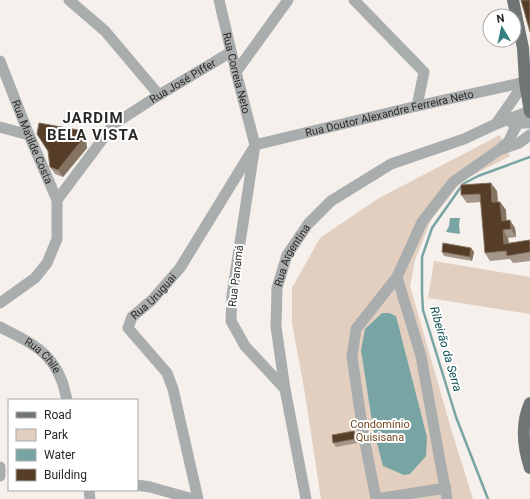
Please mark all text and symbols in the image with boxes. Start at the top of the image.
north arrow [482,8,522,48]
text: N [496,12,506,26]
street label: Rua Correia Neto [220,31,253,115]
street label: Rua José Piffer [147,56,218,106]
street label: Rua Doutor Alexandre Ferreira Neto [304,87,475,139]
street label: Rua Matilde Costa [9,98,56,186]
district label: JARDIM BELA VISTA [47,109,139,144]
street label: Rua Argentina [271,221,313,288]
street label: Rua Panamá [226,244,246,308]
street label: Rua Uruguai [128,271,179,322]
water label: Ribeirão da Serra [427,305,465,393]
street label: Rua Chile [22,335,64,375]
legend [8,399,138,491]
text: Road [44,408,72,422]
park label: Condomínio Quisisana [350,418,410,444]
text: Park [44,428,69,442]
text: Water [44,448,75,462]
text: Building [44,468,87,482]

